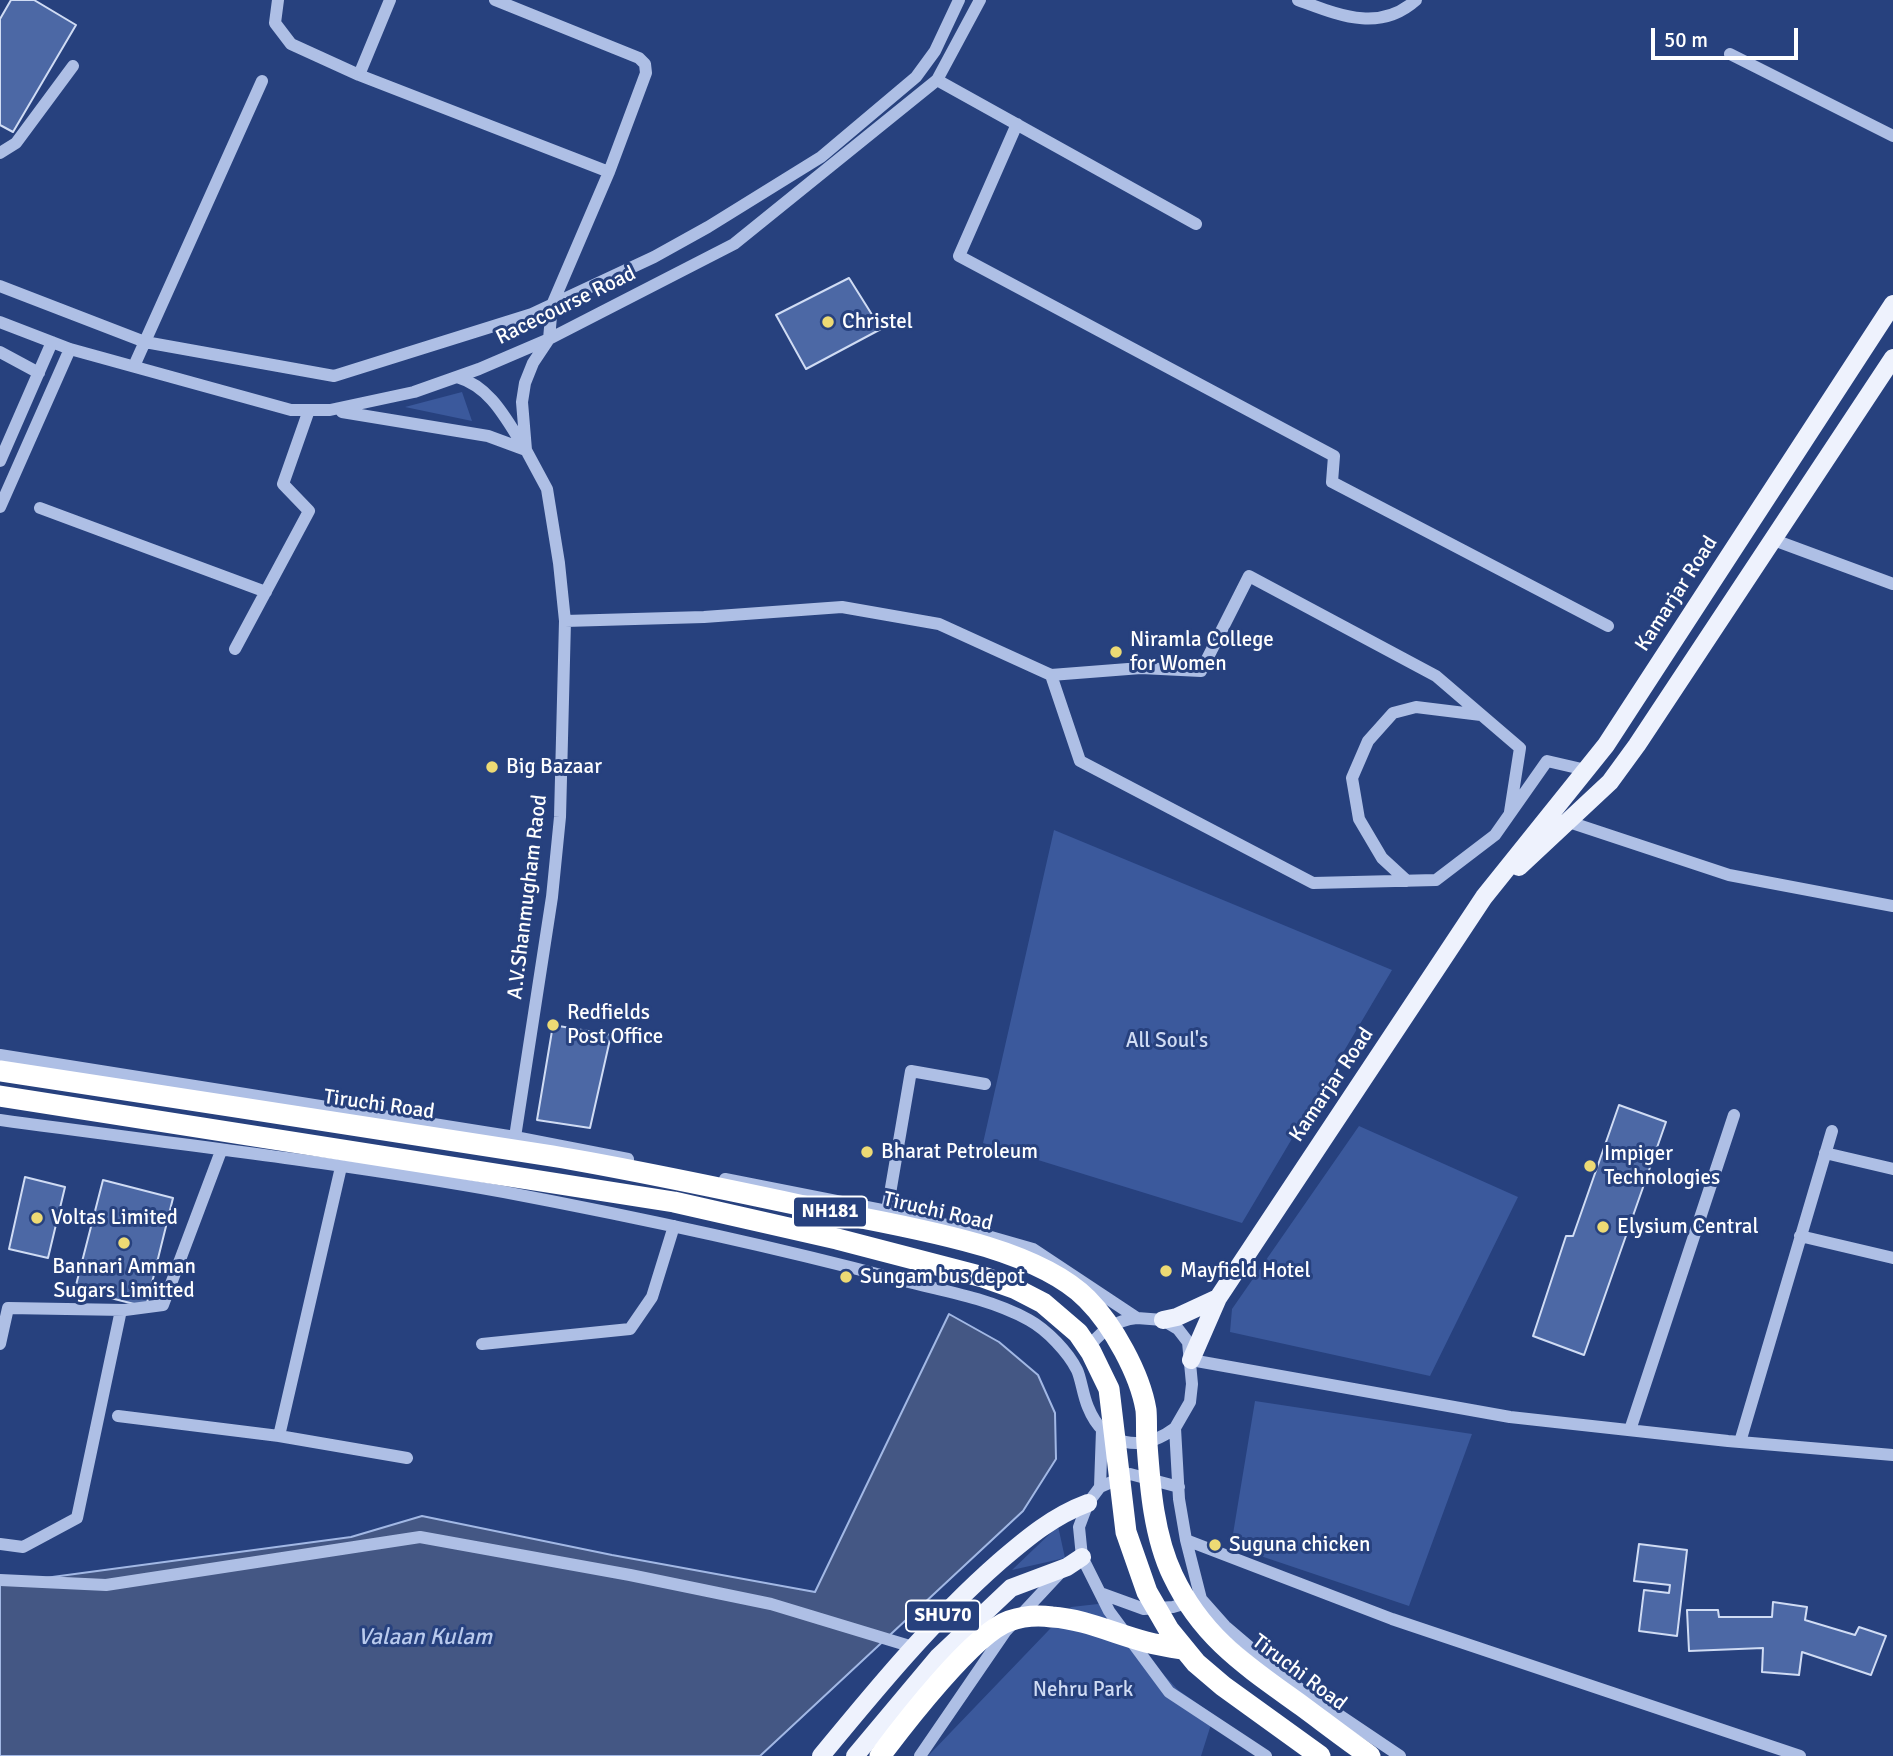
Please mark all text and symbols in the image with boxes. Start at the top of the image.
scale bar [1655,14,1802,58]
text: 50 m [1664,27,1708,53]
street label: Racecourse Road [492,261,640,351]
place label: Christel [842,309,913,335]
marker: Christel [820,314,836,330]
street label: Kamarjar Road [1630,532,1724,656]
place label: Niramla College for Women [1130,627,1274,677]
marker: Niramla College for Women [1108,644,1124,660]
place label: Big Bazaar [506,754,602,780]
marker: Big Bazaar [484,759,500,775]
street label: A.V.Shanmugham Raod [503,793,553,1001]
place label: Redfields Post Office [567,1000,663,1050]
marker: Redfields Post Office [545,1017,561,1033]
street label: Kamarjar Road [1285,1023,1379,1147]
park label: All Soul's [1126,1028,1208,1054]
street label: Tiruchi Road [322,1085,436,1125]
place label: Bharat Petroleum [881,1139,1038,1165]
place label: Impiger Technologies [1604,1141,1720,1191]
marker: Bharat Petroleum [859,1144,875,1160]
marker: Impiger Technologies [1582,1158,1598,1174]
street label: Tiruchi Road [881,1187,995,1237]
road number: NH181 [793,1196,867,1228]
place label: Voltas Limited [51,1205,178,1231]
marker: Voltas Limited [29,1210,45,1226]
place label: Elysium Central [1617,1214,1759,1240]
marker: Elysium Central [1595,1219,1611,1235]
marker: Bannari Amman Sugars Limitted [116,1235,132,1251]
place label: Bannari Amman Sugars Limitted [52,1254,196,1304]
place label: Mayfield Hotel [1180,1258,1311,1284]
marker: Mayfield Hotel [1158,1263,1174,1279]
place label: Sungam bus depot [860,1264,1025,1290]
marker: Sungam bus depot [838,1269,854,1285]
place label: Suguna chicken [1229,1532,1370,1558]
marker: Suguna chicken [1207,1537,1223,1553]
road number: SHU70 [906,1600,980,1632]
water label: Valaan Kulam [358,1624,492,1652]
street label: Tiruchi Road [1247,1629,1351,1717]
park label: Nehru Park [1033,1677,1133,1703]

